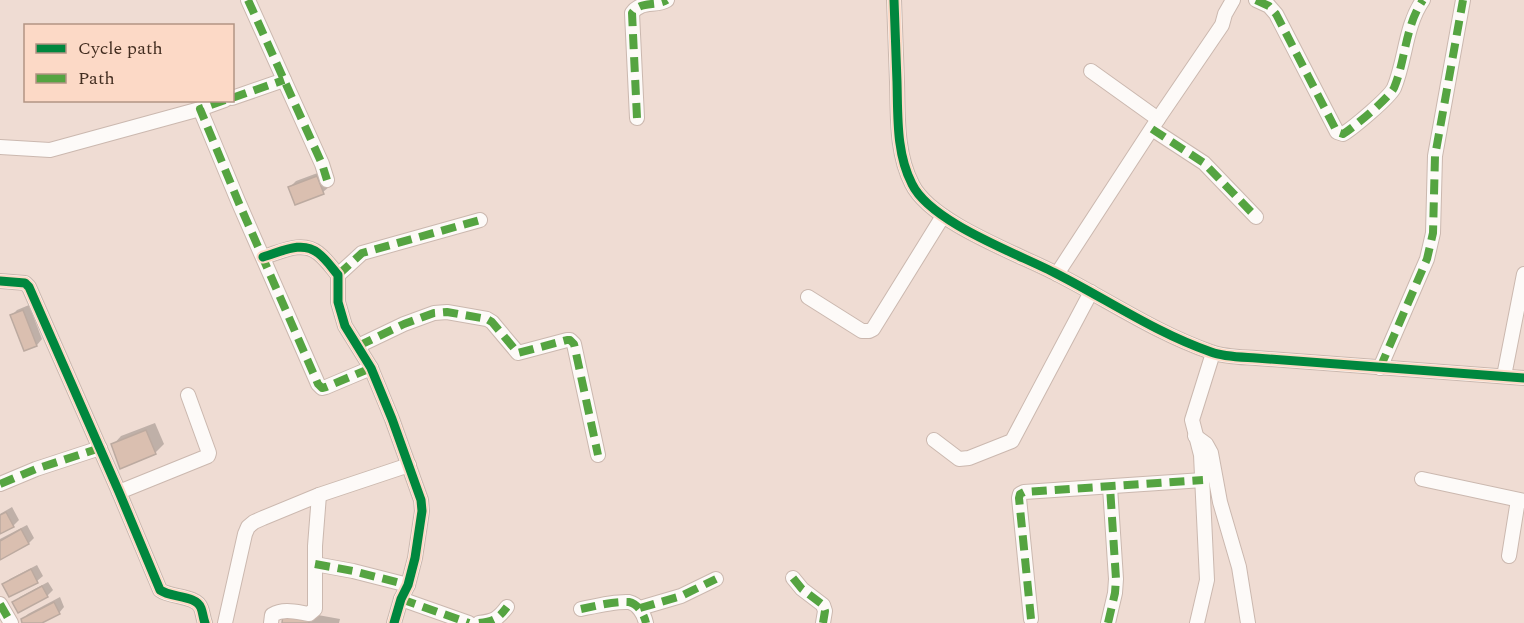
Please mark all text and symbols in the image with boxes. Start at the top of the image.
legend [24,24,234,102]
text: Cycle path [78,35,163,62]
text: Path [78,65,115,92]

